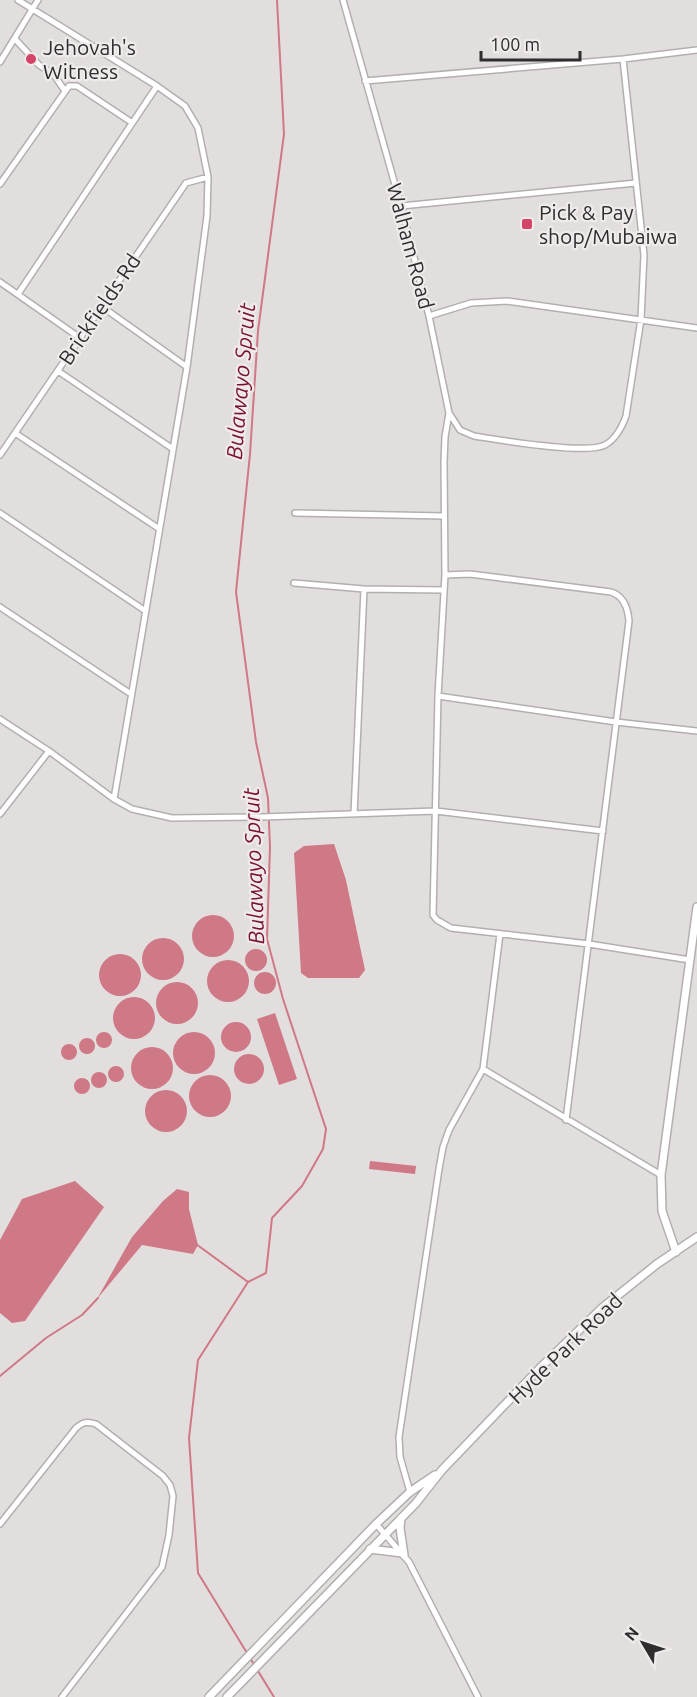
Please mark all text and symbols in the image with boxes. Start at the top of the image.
scale bar [481,24,580,62]
text: 100 m [490,34,540,54]
place label: Jehovah's Witness [43,35,136,83]
marker: Jehovah's Witness [24,52,38,66]
street label: Walham Road [383,180,439,312]
place label: Pick & Pay shop/Mubaiwa [539,200,678,248]
marker: Pick & Pay shop/Mubaiwa [520,217,534,231]
street label: Brickfields Rd [53,249,145,369]
water label: Bulawayo Spruit [221,301,259,460]
water label: Bulawayo Spruit [238,787,268,945]
street label: Hyde Park Road [503,1288,627,1408]
north arrow [613,1613,673,1673]
text: N [621,1623,642,1644]

